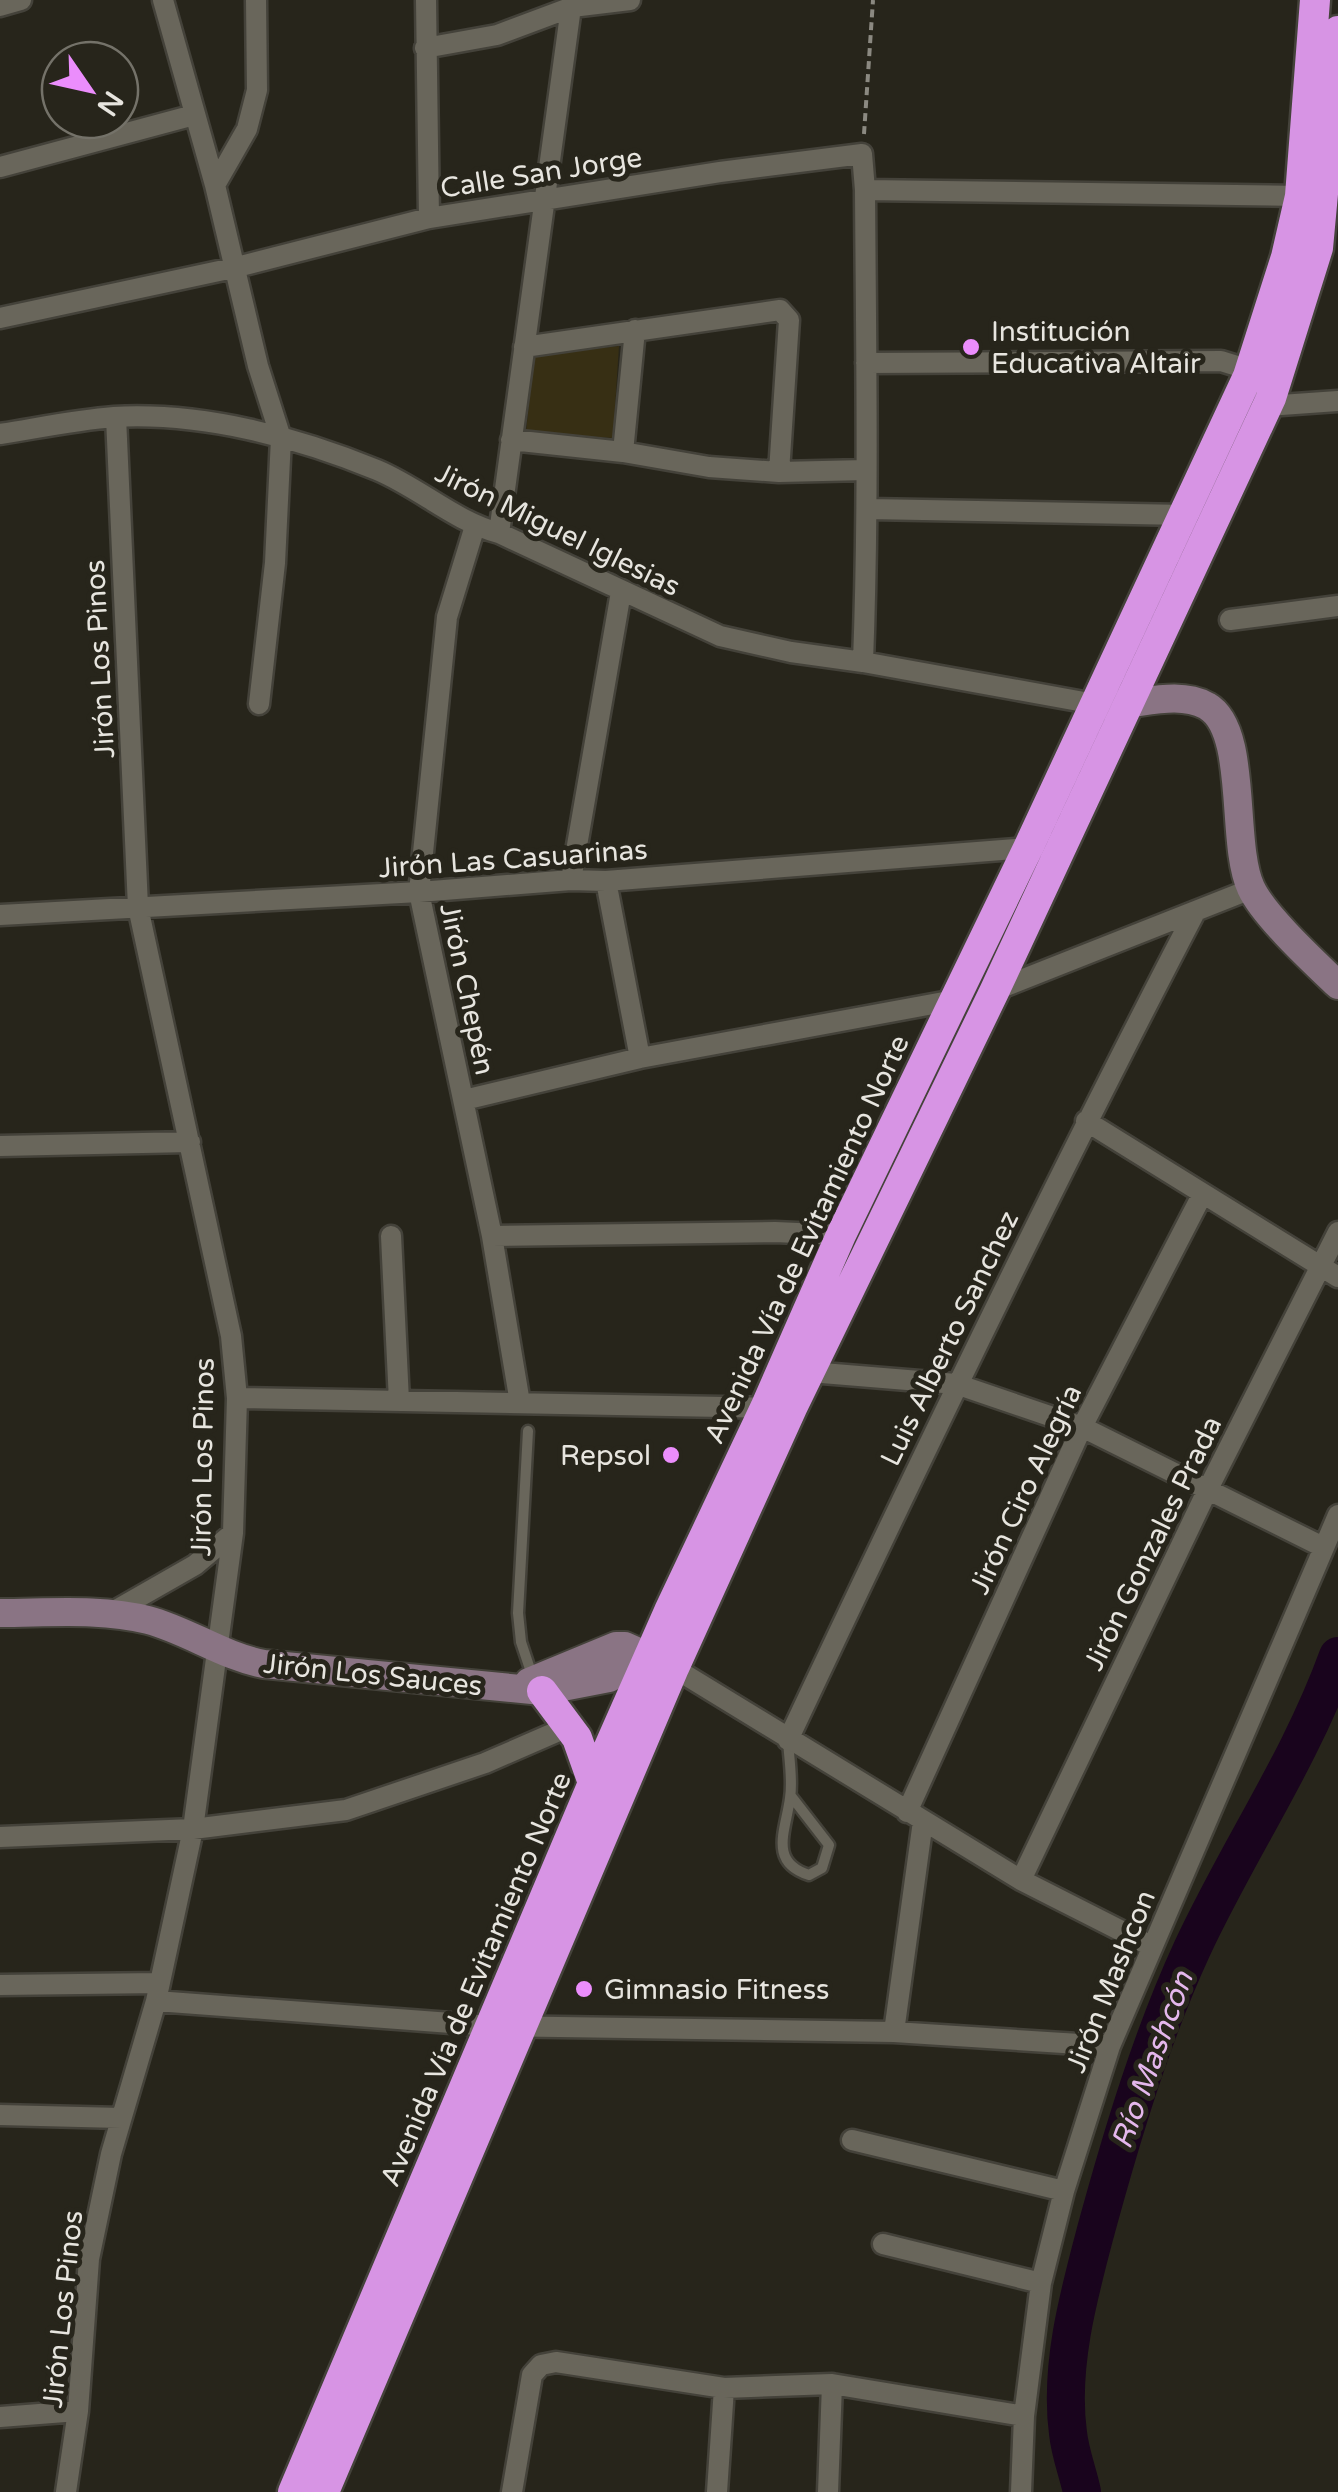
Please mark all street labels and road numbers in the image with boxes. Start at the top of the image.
street label: Calle San Jorge [438,140,644,206]
street label: Jirón Miguel Iglesias [430,456,685,604]
street label: Jirón Los Pinos [78,559,122,759]
street label: Jirón Las Casuarinas [377,833,649,885]
street label: Jirón Chepén [432,900,502,1078]
street label: Avenida Vía de Evitamiento Norte [697,1030,917,1449]
street label: Luis Alberto Sanchez [873,1205,1026,1471]
street label: Jirón Los Pinos [184,1357,222,1557]
street label: Jirón Ciro Alegría [962,1379,1089,1600]
street label: Jirón Gonzales Prada [1077,1411,1229,1676]
street label: Jirón Los Sauces [262,1647,484,1703]
street label: Avenida Vía de Evitamiento Norte [373,1767,579,2192]
street label: Jirón Mashcon [1059,1885,1163,2078]
street label: Jirón Los Pinos [36,2209,90,2410]

